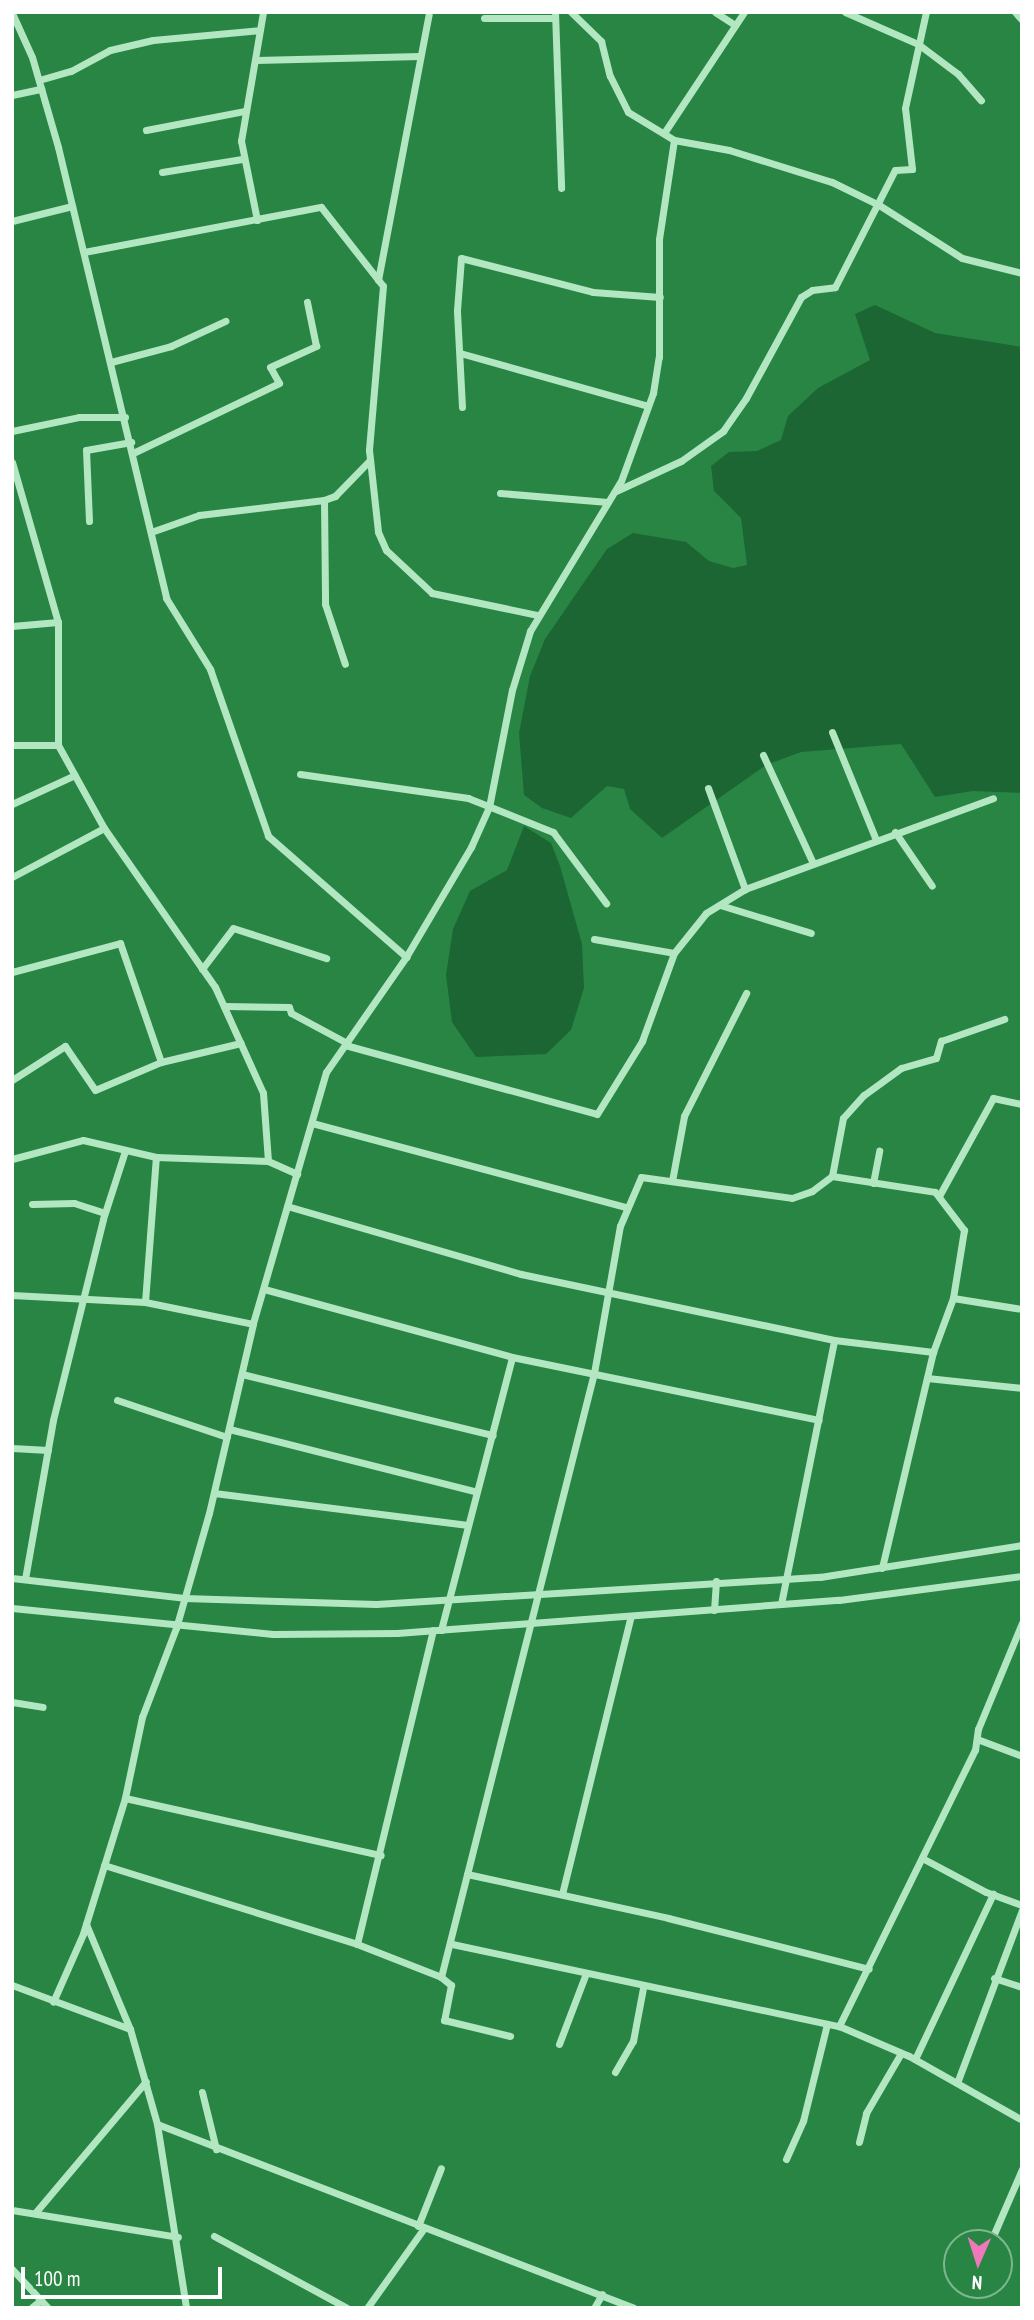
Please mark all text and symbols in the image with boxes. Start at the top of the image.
north arrow [943,2229,1013,2299]
scale bar [24,2254,226,2298]
text: 100 m [34,2265,80,2292]
text: N [971,2271,983,2295]

